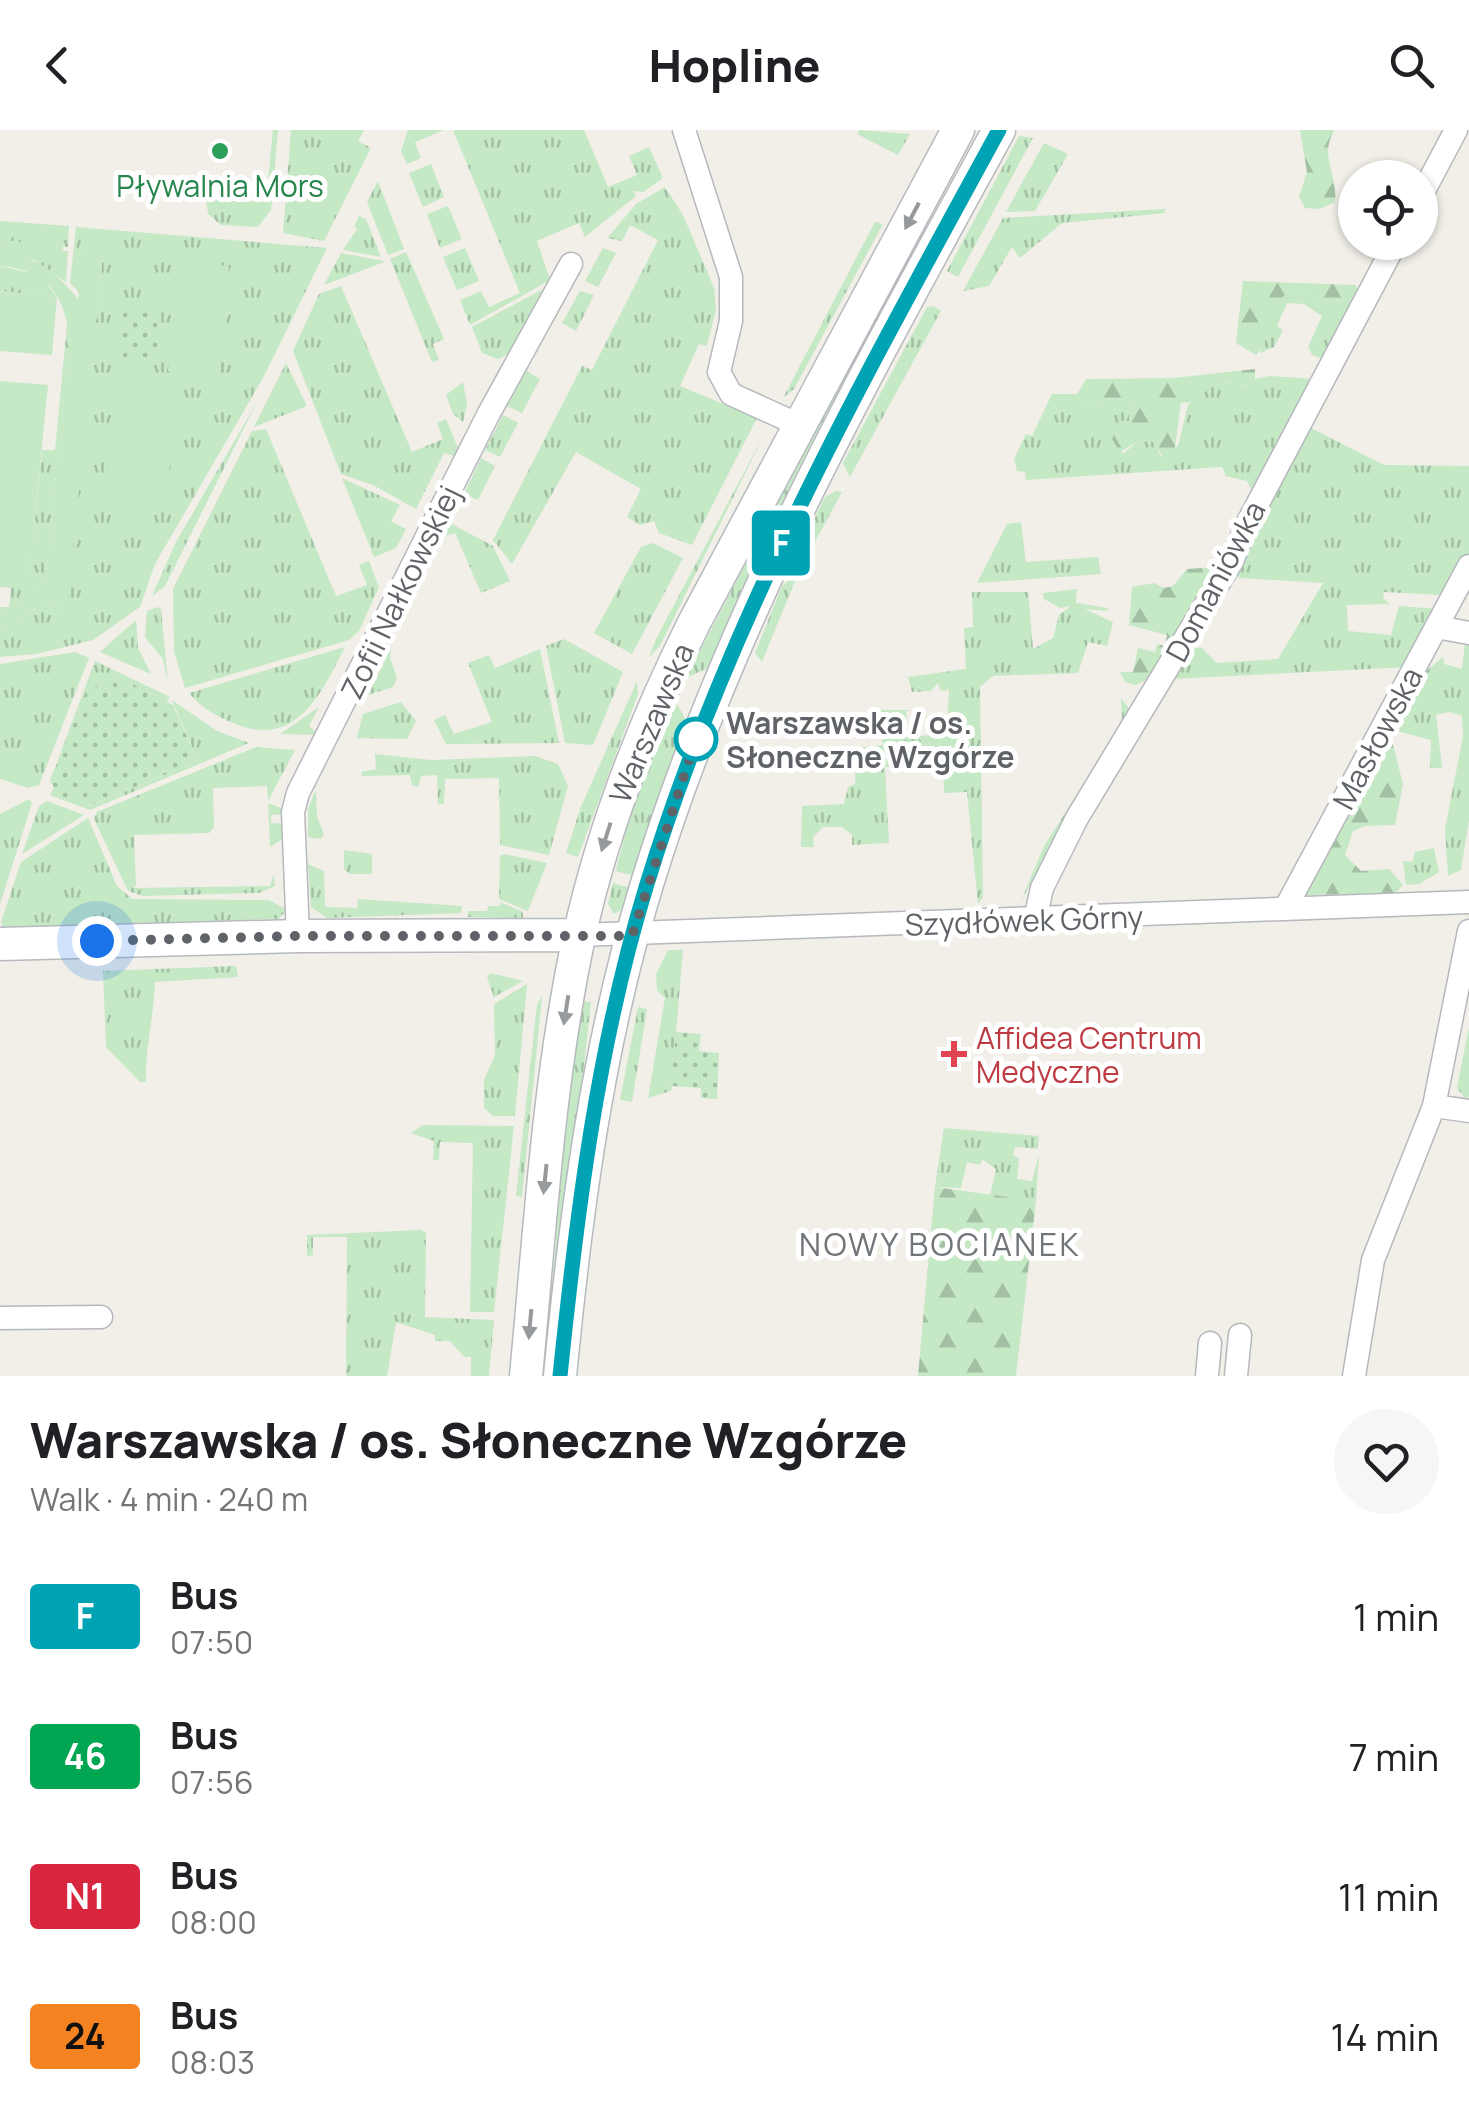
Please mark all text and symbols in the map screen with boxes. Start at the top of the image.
text: Hopline [649,34,820,96]
icon: back [30,38,85,93]
icon: search [1384,38,1439,93]
marker: Pływalnia Mors [209,140,231,162]
map controls [1338,160,1438,260]
button: locate [1338,160,1438,260]
place label: Pływalnia Mors [116,165,324,206]
one-way arrow [904,201,921,230]
street label: Zofii Nałkowskiej [331,478,469,706]
street label: Domaniówka [1155,493,1275,669]
line badge: F [748,510,814,576]
text: F [772,519,790,567]
street label: Warszawska [599,637,703,809]
street label: Masłowska [1322,660,1432,816]
place label: Warszawska / os. Słoneczne Wzgórze [726,702,1015,777]
marker: Warszawska / os. Słoneczne Wzgórze [675,718,717,760]
one-way arrow [598,822,613,852]
street label: Szydłówek Górny [904,895,1144,945]
your location [72,916,122,966]
one-way arrow [558,995,574,1027]
place label: Affidea Centrum Medyczne [976,1017,1202,1092]
marker: Affidea Centrum Medyczne [941,1041,967,1067]
one-way arrow [537,1163,553,1195]
district label: NOWY BOCIANEK [799,1222,1081,1266]
one-way arrow [522,1308,538,1340]
text: Warszawska / os. Słoneczne Wzgórze [30,1407,907,1472]
button: heart [1334,1409,1439,1514]
text: Walk · 4 min · 240 m [30,1477,308,1521]
text: Bus [170,1568,238,1620]
text: 1 min [1353,1590,1439,1642]
text: F [76,1592,94,1640]
text: 07:50 [170,1620,253,1664]
text: Bus [170,1708,238,1760]
text: 7 min [1349,1730,1439,1782]
text: 46 [63,1732,107,1780]
text: 07:56 [170,1760,254,1804]
text: Bus [170,1848,238,1900]
text: 11 min [1338,1870,1439,1922]
text: N1 [65,1872,105,1920]
text: 08:00 [170,1900,257,1944]
text: Bus [170,1988,238,2040]
text: 14 min [1331,2010,1439,2062]
text: 24 [64,2012,106,2060]
text: 08:03 [170,2040,255,2084]

